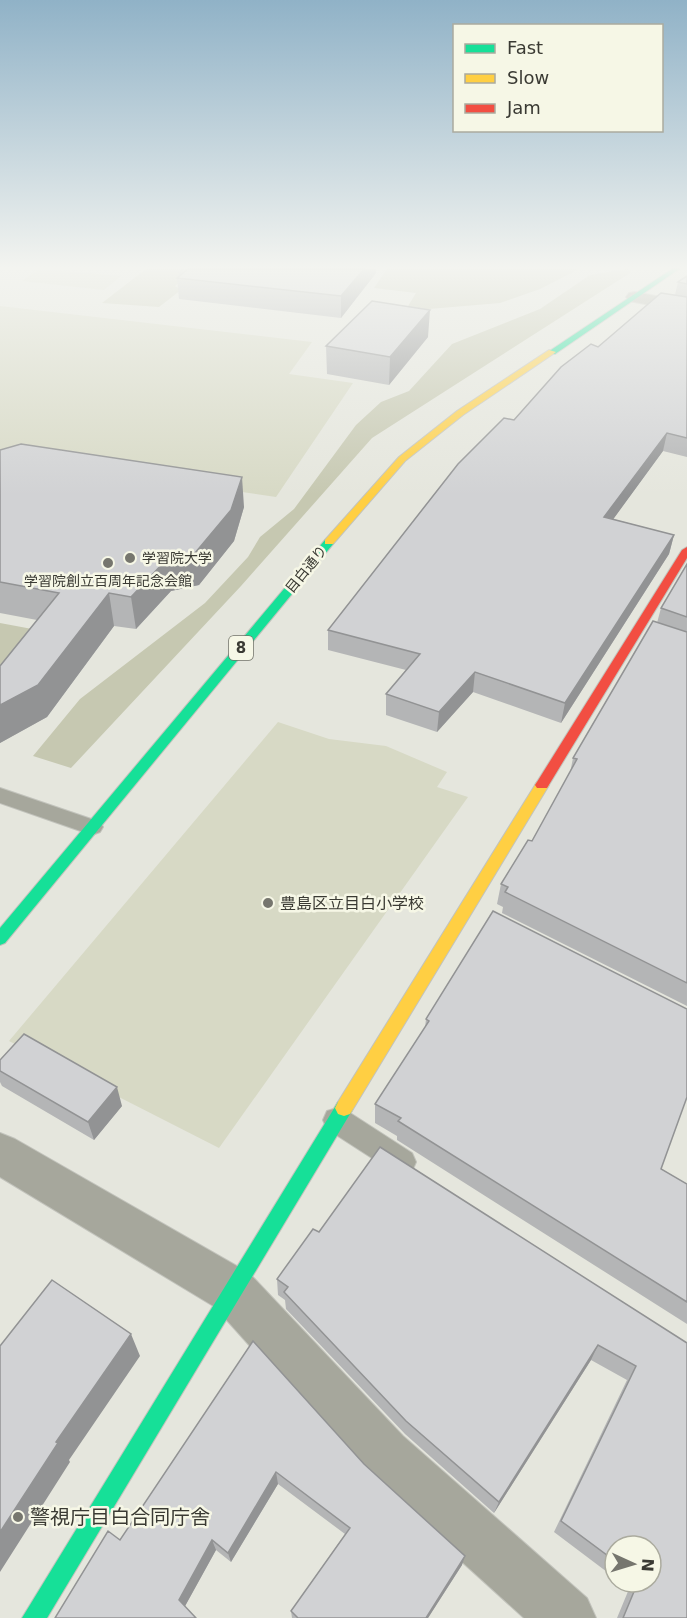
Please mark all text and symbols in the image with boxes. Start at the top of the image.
legend [453,24,663,132]
text: Fast [507,37,543,58]
text: Slow [507,67,549,88]
text: Jam [506,97,541,118]
street label: 目白通り [282,542,330,596]
place label: 学習院大学 [142,550,212,566]
marker: 学習院大学 [123,551,137,565]
marker: 学習院創立百周年記念会館 [101,556,115,570]
place label: 学習院創立百周年記念会館 [24,573,192,589]
road number: 8 [229,636,253,660]
place label: 豊島区立目白小学校 [280,894,424,913]
marker: 豊島区立目白小学校 [261,896,275,910]
place label: 警視庁目白合同庁舎 [30,1505,210,1529]
marker: 警視庁目白合同庁舎 [11,1510,25,1524]
north arrow [603,1534,663,1594]
text: N [638,1558,657,1572]

